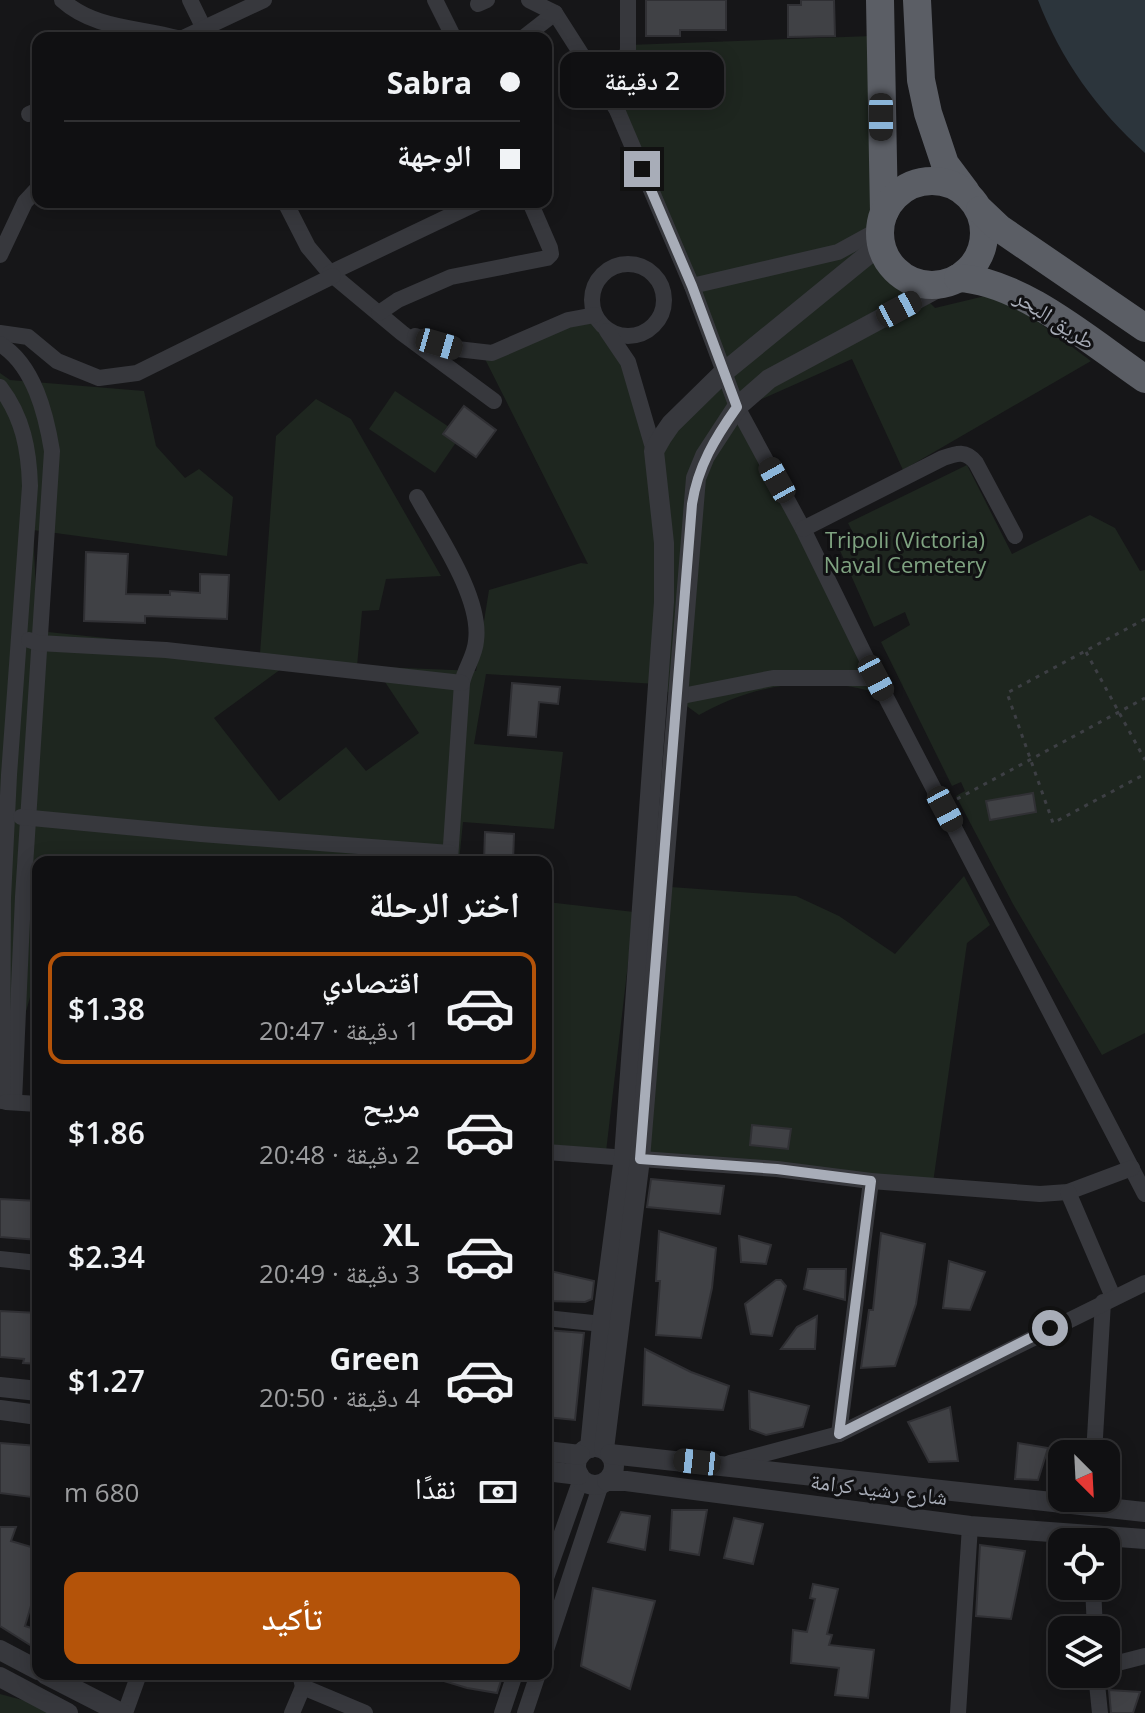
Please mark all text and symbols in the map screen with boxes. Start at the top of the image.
callout: 2 دقيقة [560,53,724,109]
text: Sabra [387,62,472,103]
text: 2 دقيقة [604,62,680,98]
car [869,93,893,141]
text: الوجهة [397,134,472,175]
route end [624,151,660,187]
street label: طريق البحر [1009,280,1102,355]
car [872,287,926,331]
car [413,326,465,362]
car [755,453,799,507]
park label: Tripoli (Victoria) Naval Cemetery [824,524,987,579]
car [854,651,898,705]
car [923,782,967,836]
text: اختر الرحلة [369,879,520,928]
text: اقتصادي [322,961,420,1002]
icon: car [444,972,516,1044]
text: $1.38 [68,988,145,1029]
text: 1 دقيقة · 20:47 [259,1012,420,1048]
text: مريح [362,1085,420,1126]
icon: car [444,1096,516,1168]
text: $1.86 [68,1112,145,1153]
text: 2 دقيقة · 20:48 [259,1136,420,1172]
text: XL [383,1214,420,1255]
icon: car [444,1220,516,1292]
text: $2.34 [68,1236,145,1277]
text: 3 دقيقة · 20:49 [259,1255,420,1291]
route start [1032,1310,1068,1346]
text: Green [329,1338,420,1379]
icon: car [444,1344,516,1416]
text: $1.27 [68,1360,145,1401]
text: 4 دقيقة · 20:50 [259,1379,420,1415]
north arrow [1048,1440,1120,1512]
map controls [1048,1440,1120,1688]
car [672,1448,722,1476]
street label: شارع رشيد كرامة [809,1465,949,1511]
text: نقدًا [415,1467,456,1508]
icon: cash [476,1470,520,1514]
text: 680 m [64,1474,139,1510]
button: locate [1048,1528,1120,1600]
button: تأكيد [64,1572,520,1664]
button: layers [1048,1616,1120,1688]

